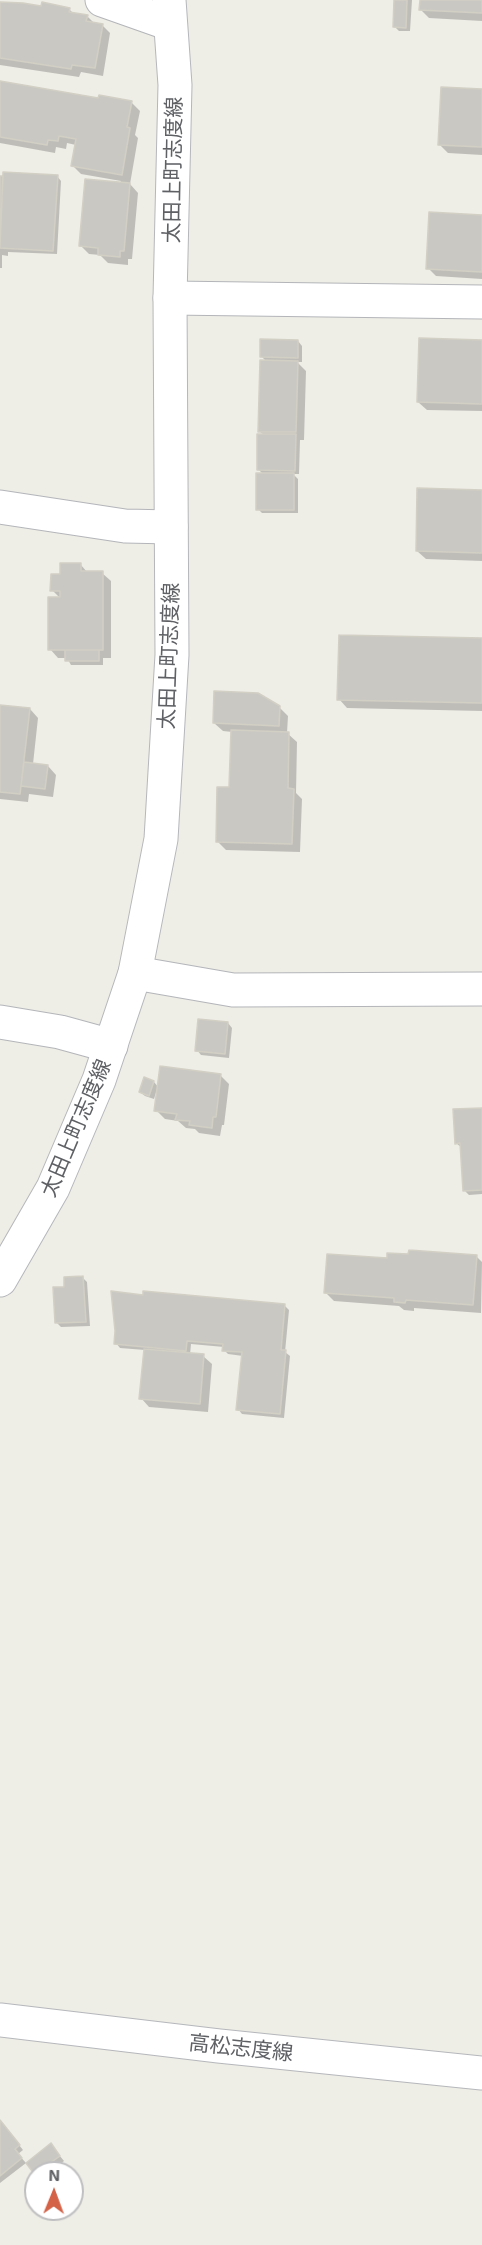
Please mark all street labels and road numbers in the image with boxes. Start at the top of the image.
street label: 太田上町志度線 [159,96,187,244]
street label: 太田上町志度線 [154,582,184,730]
street label: 太田上町志度線 [36,1055,116,1201]
street label: 高松志度線 [187,2030,295,2066]

